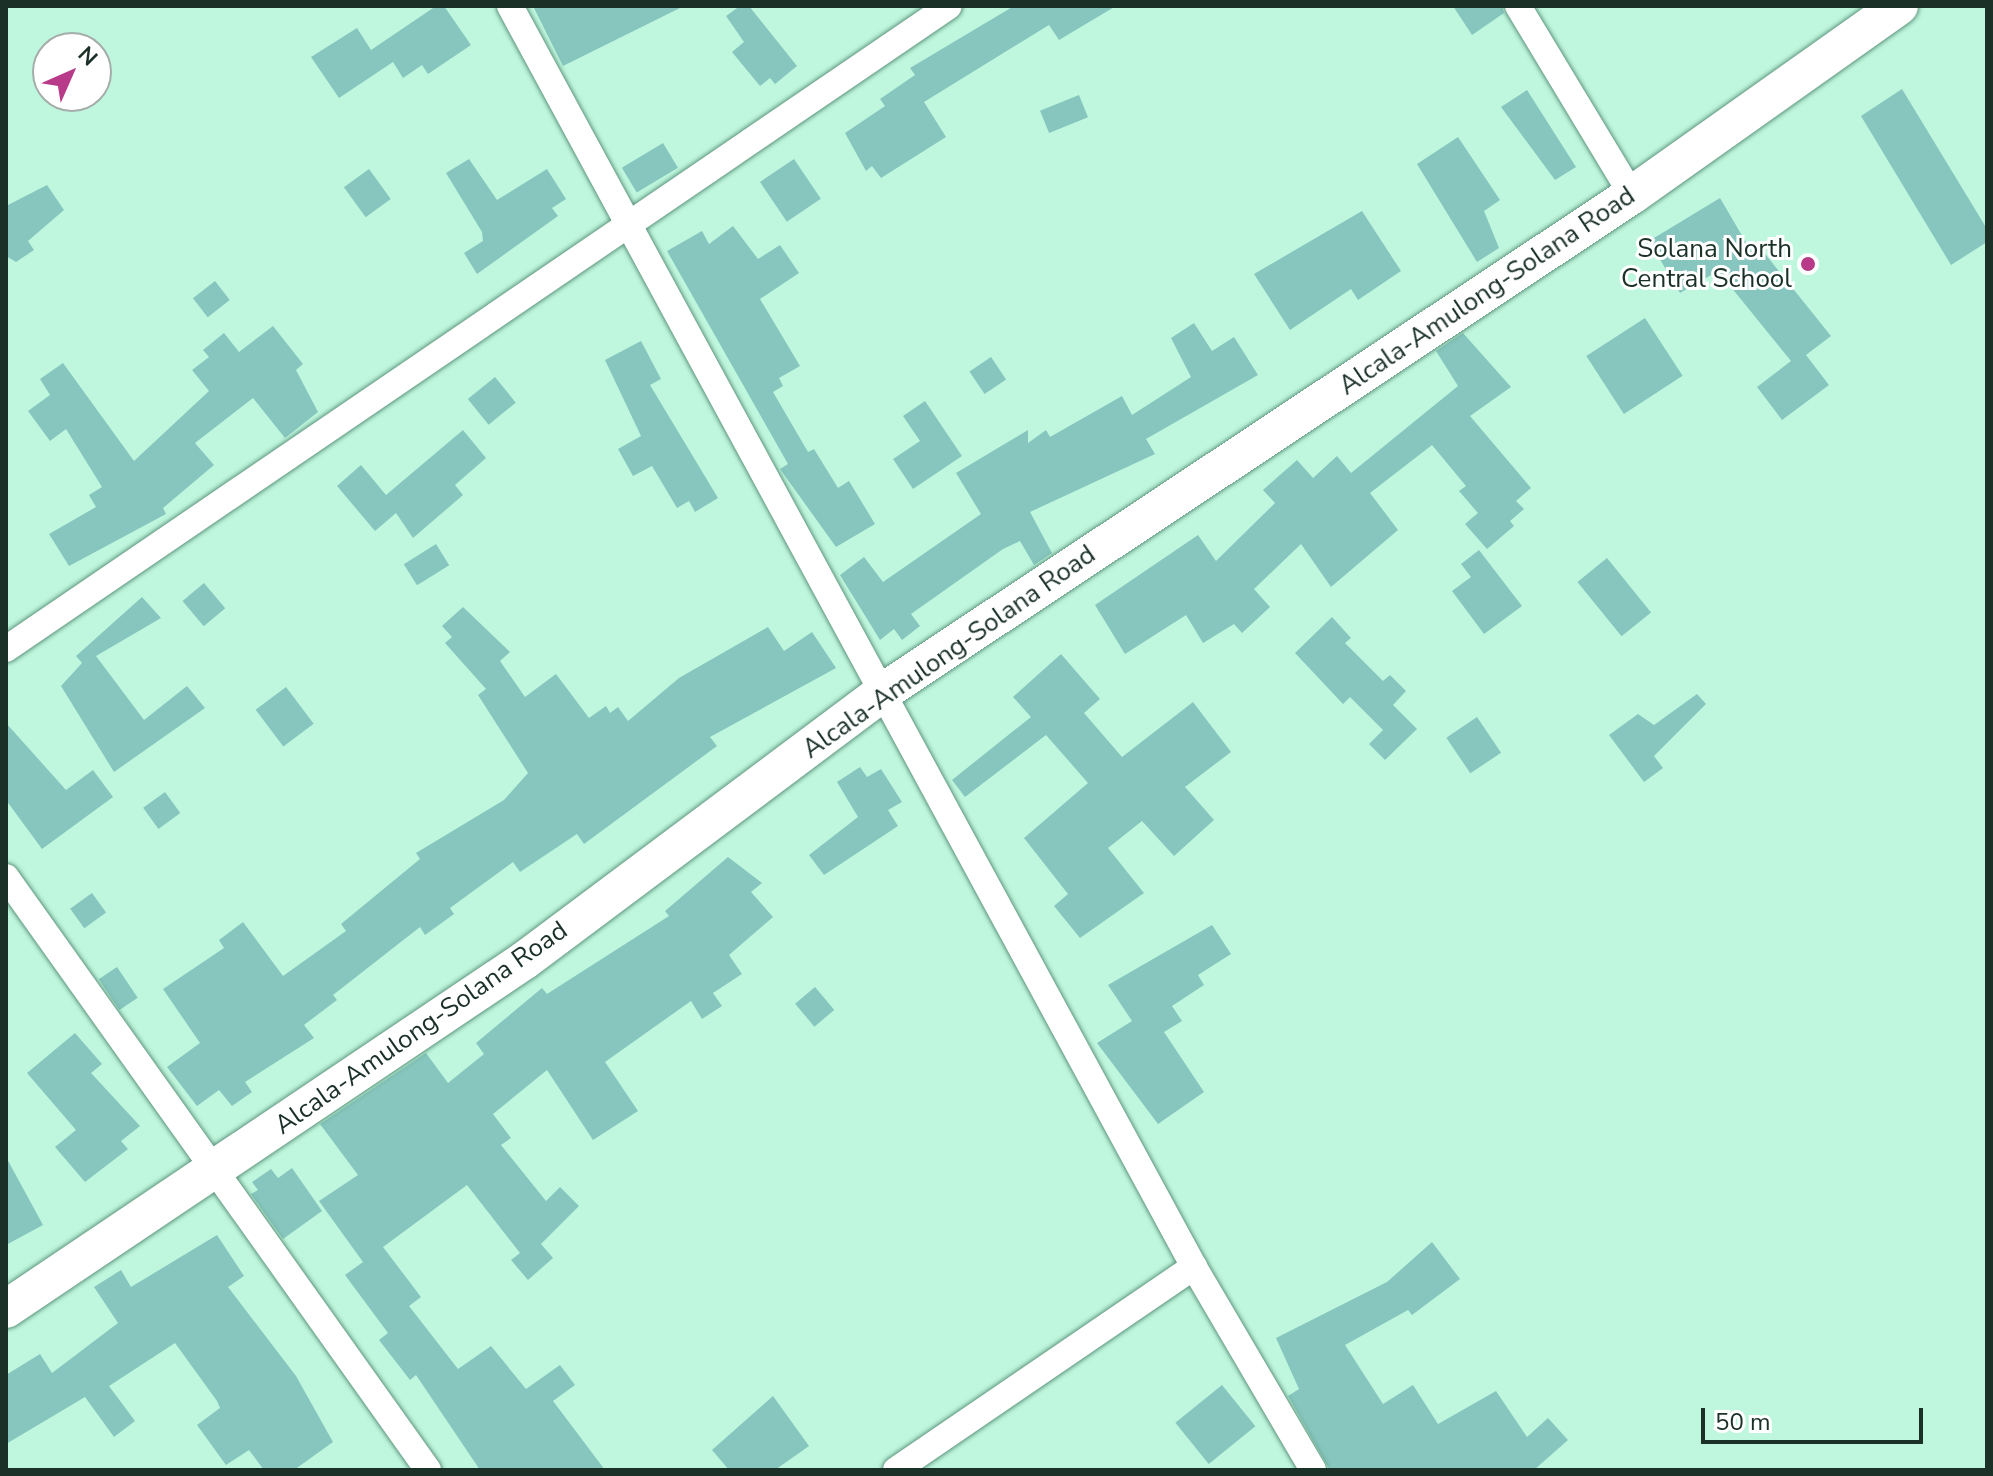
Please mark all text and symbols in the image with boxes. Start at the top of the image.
north arrow [32,32,112,112]
text: N [71,40,104,73]
street label: Alcala-Amulong-Solana Road [1333,180,1641,402]
place label: Solana North Central School [1621,233,1792,294]
marker: Solana North Central School [1799,255,1817,273]
street label: Alcala-Amulong-Solana Road [797,539,1101,765]
street label: Alcala-Amulong-Solana Road [269,915,573,1141]
scale bar [1705,1392,1927,1442]
text: 50 m [1715,1406,1771,1438]

